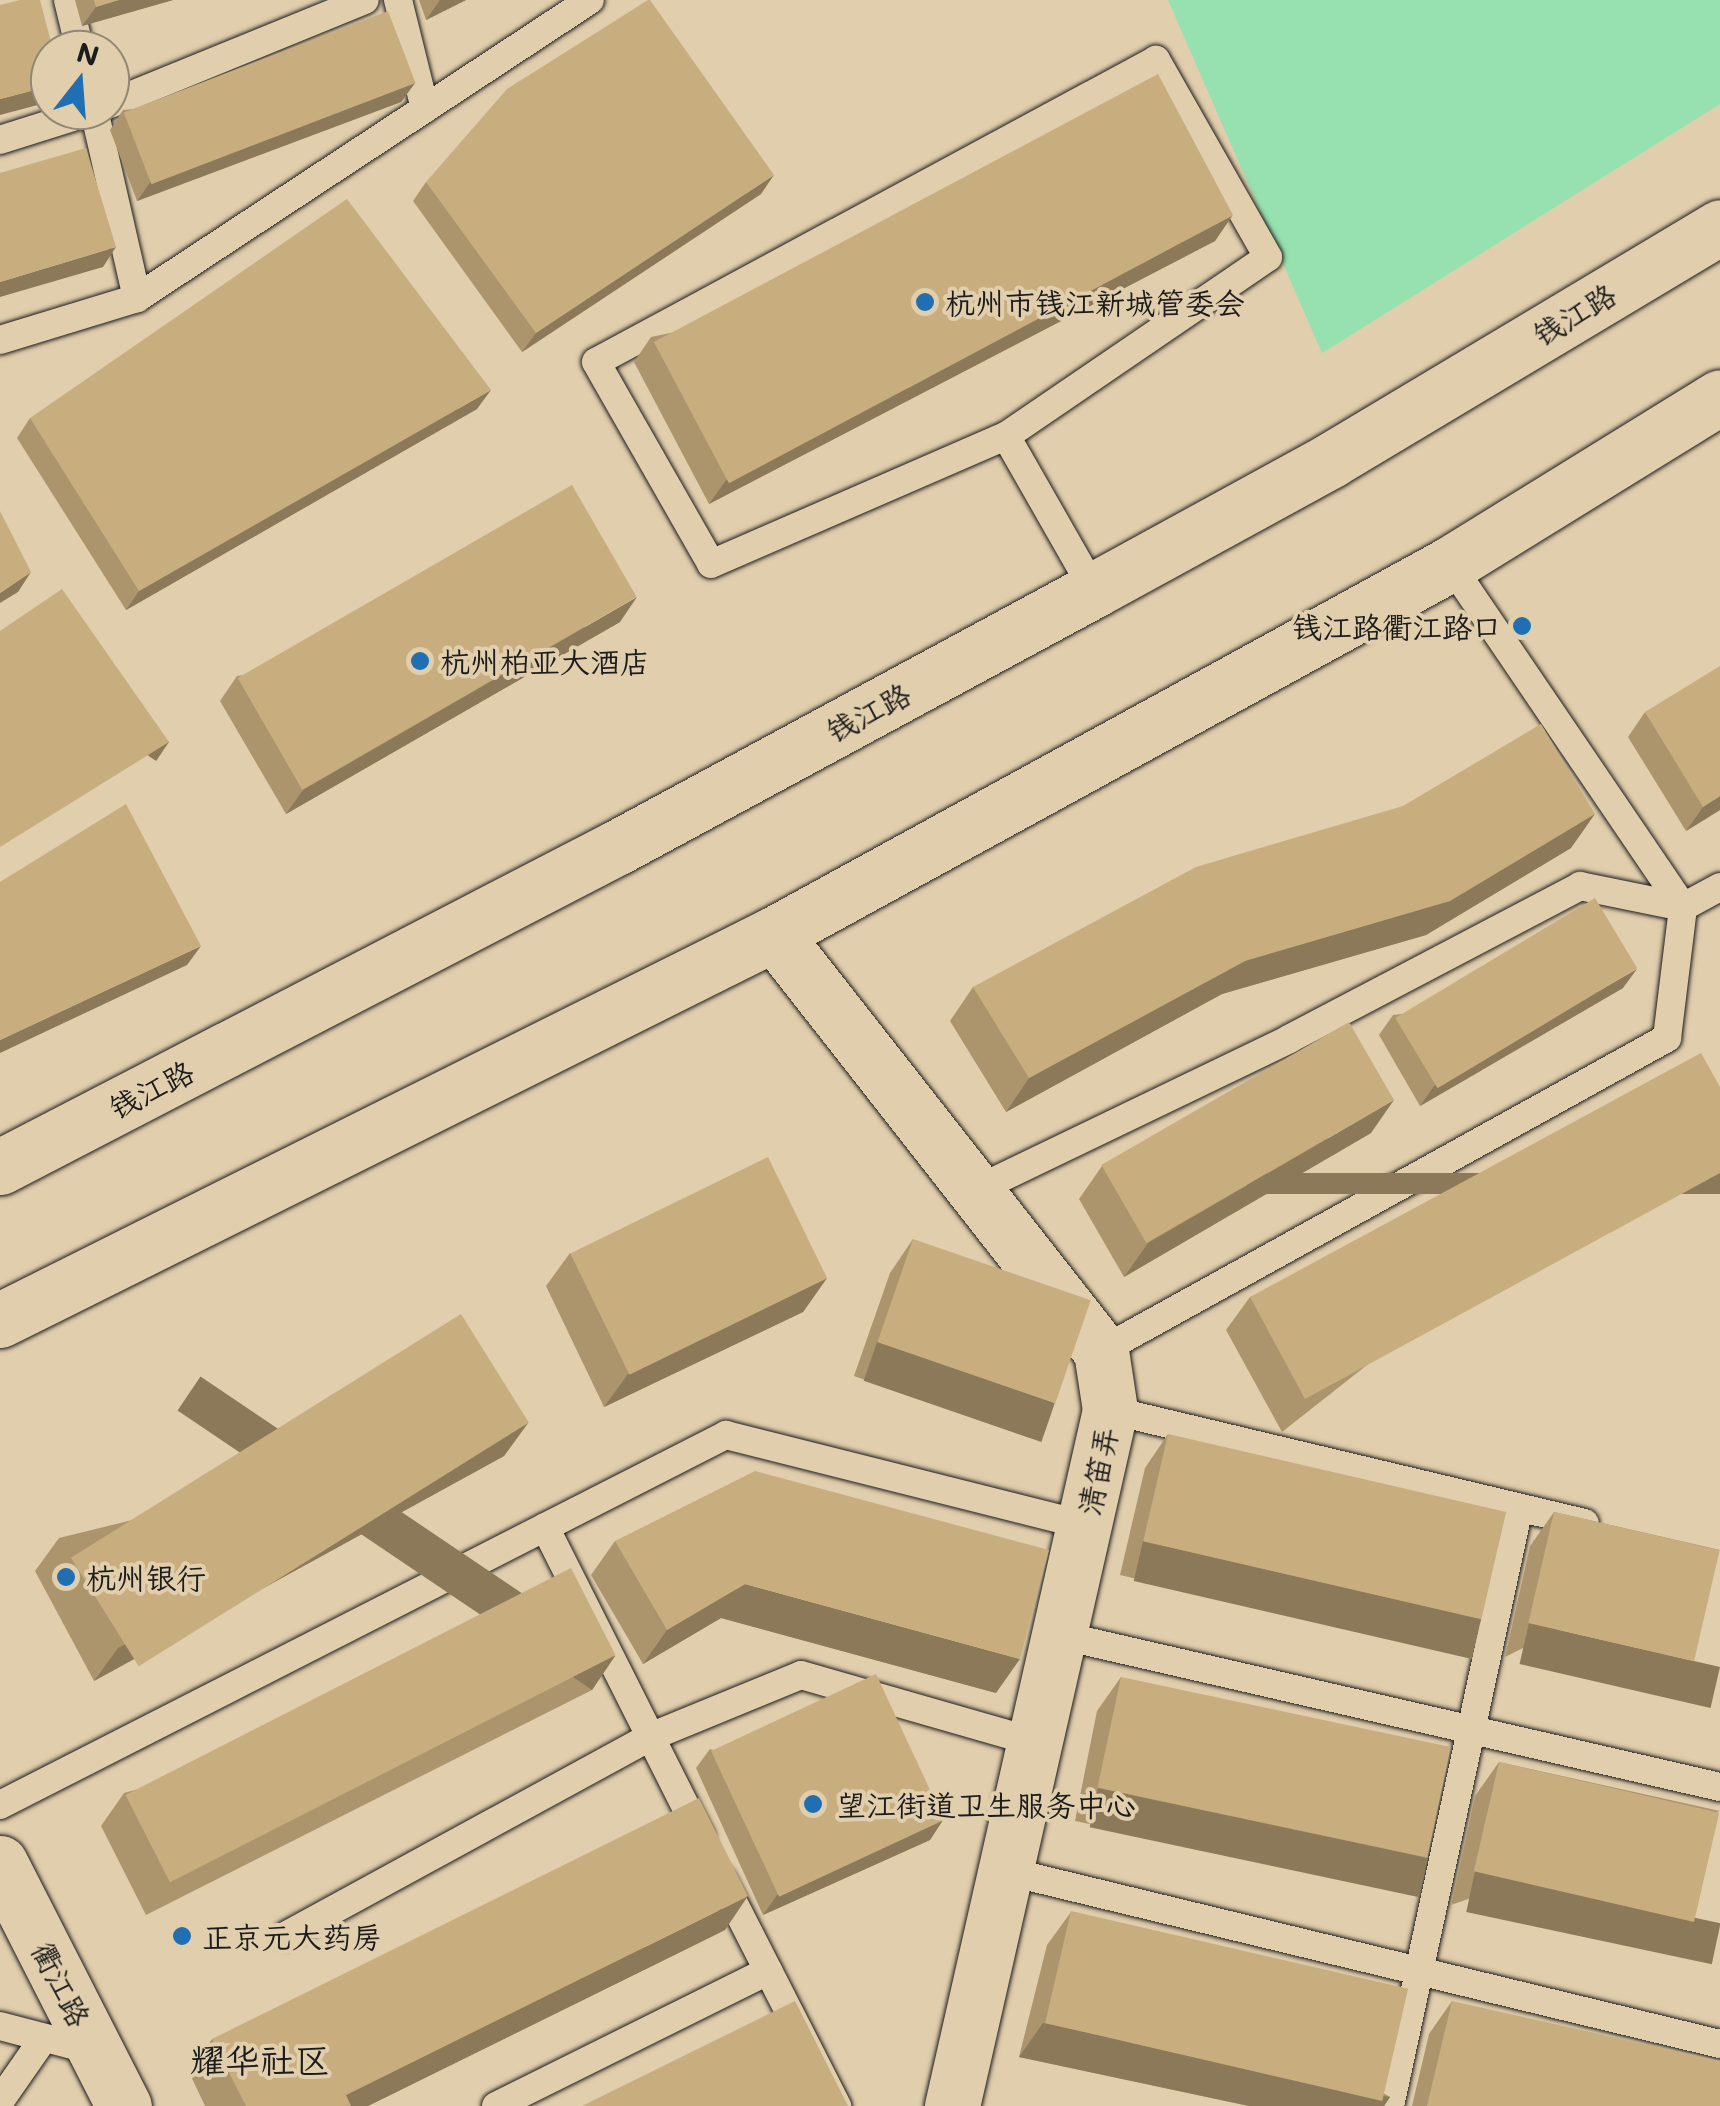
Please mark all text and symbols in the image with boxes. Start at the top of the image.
north arrow [30,30,130,130]
text: N [73,33,104,74]
street label: 钱江路 [1526,275,1622,353]
place label: 杭州市钱江新城管委会 [945,284,1245,320]
marker: 杭州市钱江新城管委会 [914,291,936,313]
place label: 钱江路衢江路口 [1292,608,1502,644]
marker: 钱江路衢江路口 [1511,615,1533,637]
place label: 杭州柏亚大酒店 [440,643,650,679]
marker: 杭州柏亚大酒店 [409,650,431,672]
street label: 钱江路 [820,675,916,749]
street label: 钱江路 [103,1053,199,1125]
street label: 清笛弄 [1070,1423,1124,1519]
place label: 杭州银行 [86,1559,206,1595]
marker: 杭州银行 [55,1566,77,1588]
place label: 望江街道卫生服务中心 [836,1786,1136,1822]
marker: 望江街道卫生服务中心 [800,1791,826,1817]
place label: 正京元大药房 [202,1918,382,1954]
marker: 正京元大药房 [171,1925,193,1947]
street label: 衢江路 [26,1936,98,2032]
district label: 耀华社区 [190,2038,330,2080]

